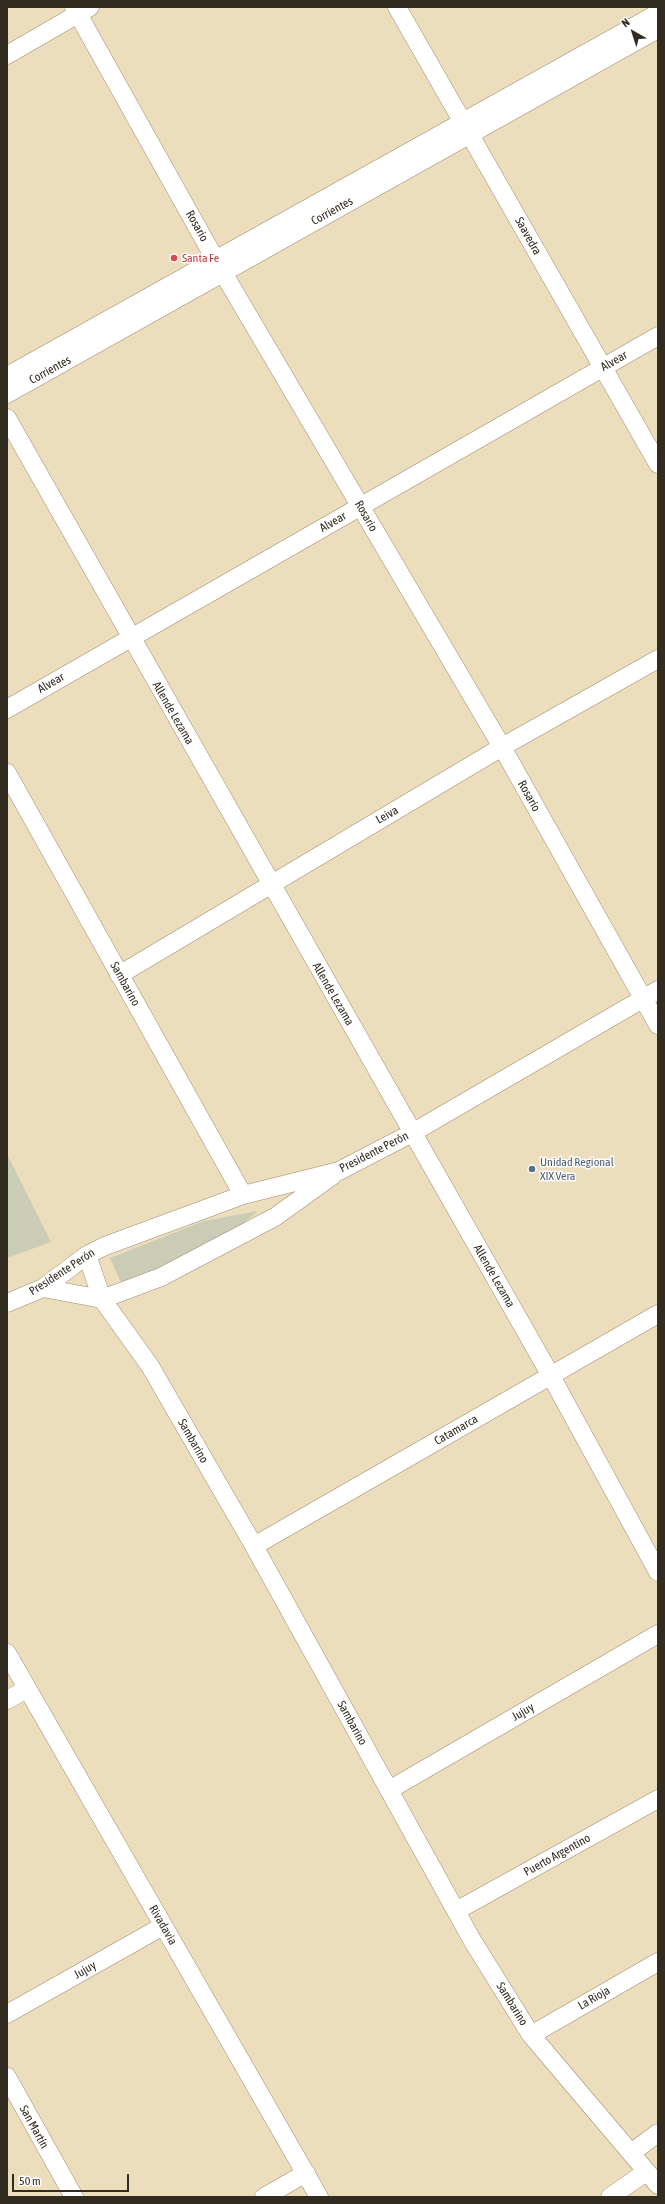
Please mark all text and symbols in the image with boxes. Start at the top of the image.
north arrow [613,12,653,52]
text: N [619,16,632,29]
street label: Corrientes [309,194,355,228]
street label: Rosario [183,208,211,244]
street label: Saavedra [512,215,544,257]
place label: Santa Fe [182,251,219,265]
marker: Santa Fe [169,253,179,263]
street label: Alvear [598,348,630,374]
street label: Corrientes [27,353,73,387]
street label: Rosario [351,498,381,534]
street label: Alvear [317,509,349,535]
street label: Alvear [35,670,67,696]
street label: Allende Lezama [149,679,197,747]
street label: Rosario [515,778,543,814]
street label: Leiva [373,803,401,827]
street label: Sambarino [107,959,143,1009]
street label: Allende Lezama [309,960,357,1028]
street label: Presidente Perón [337,1128,411,1176]
place label: Unidad Regional XIX Vera [540,1155,614,1183]
marker: Unidad Regional XIX Vera [527,1164,537,1174]
street label: Allende Lezama [470,1242,518,1310]
street label: Presidente Perón [26,1245,98,1299]
street label: Catamarca [432,1412,480,1448]
street label: Sambarino [175,1416,211,1466]
street label: Sambarino [334,1698,370,1748]
street label: Jujuy [509,1700,537,1724]
street label: Puerto Argentino [521,1831,593,1879]
street label: Rivadavia [146,1902,180,1948]
street label: Jujuy [71,1958,99,1982]
street label: Sambarino [493,1980,531,2028]
street label: La Rioja [575,1983,613,2013]
street label: San Martín [16,2103,52,2151]
scale bar [14,2166,131,2192]
text: 50 m [19,2174,41,2188]

